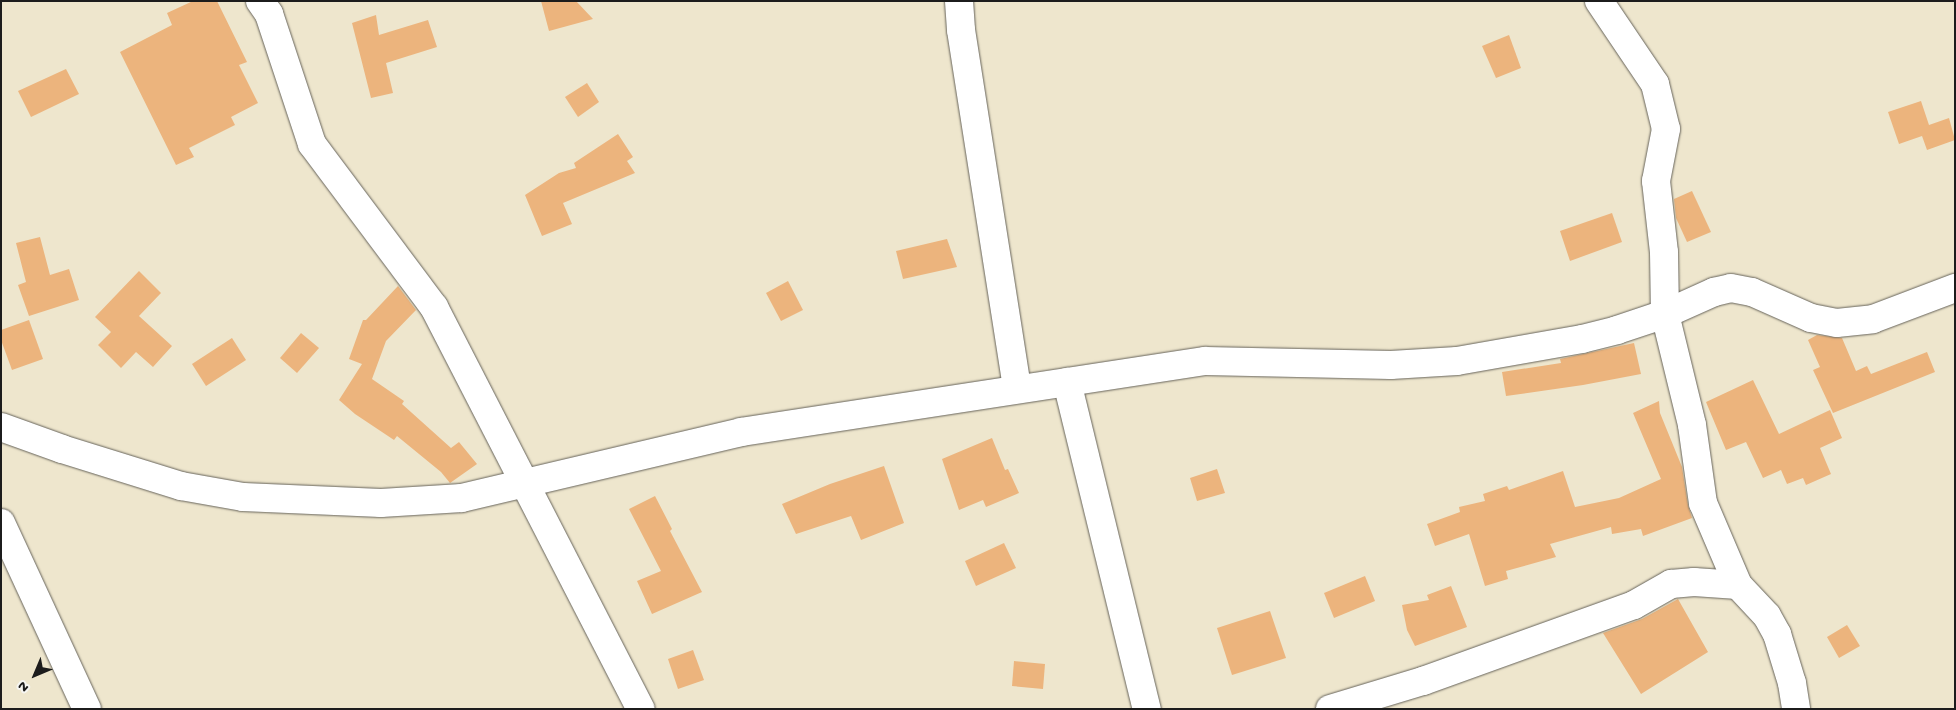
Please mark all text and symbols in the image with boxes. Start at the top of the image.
north arrow [10,650,60,700]
text: N [15,677,33,695]

